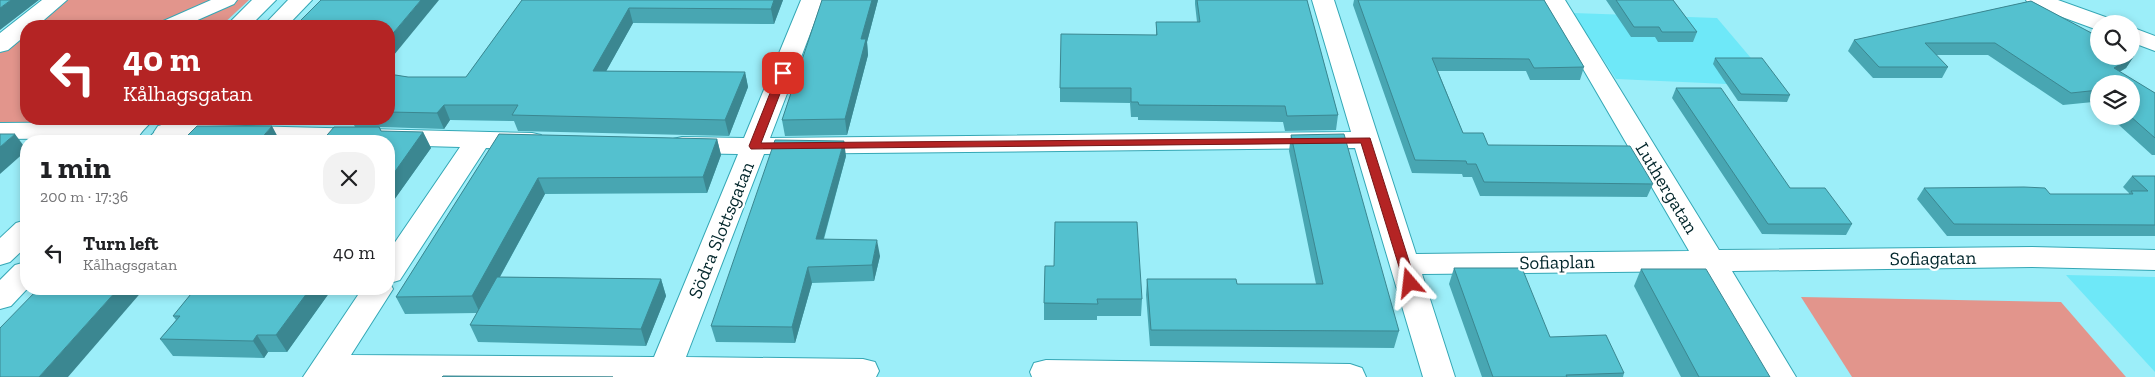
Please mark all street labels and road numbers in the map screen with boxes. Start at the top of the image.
street label: Luthergatan [1631,138,1703,238]
street label: Södra Slottsgatan [683,158,759,302]
street label: Sofiagatan [1890,246,1977,270]
street label: Sofiaplan [1519,250,1595,274]

